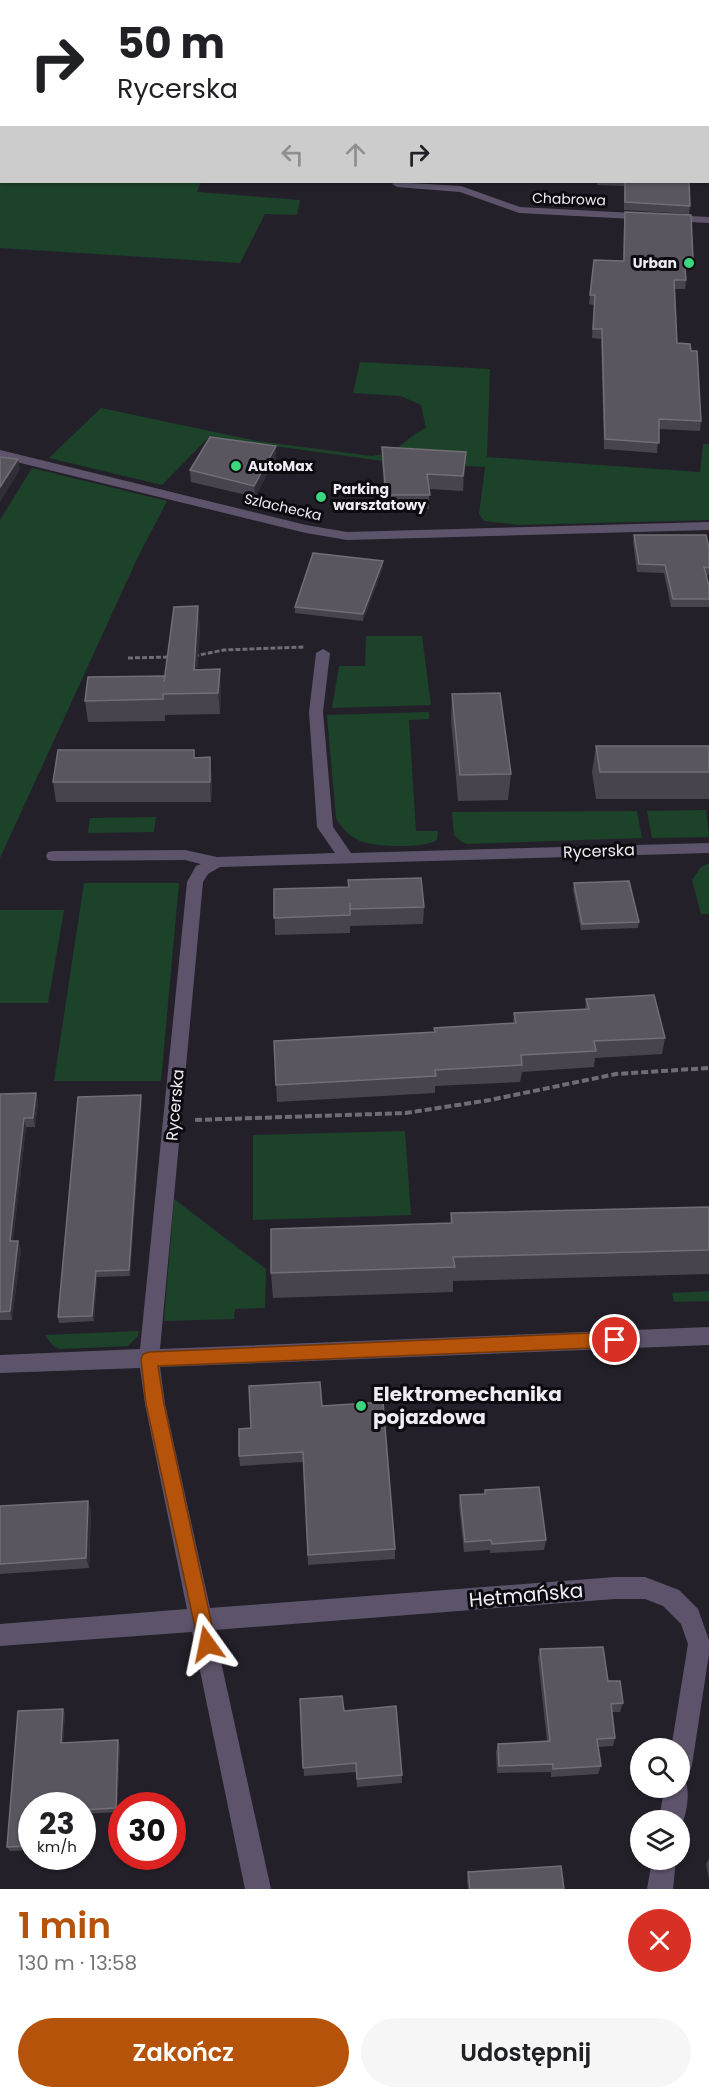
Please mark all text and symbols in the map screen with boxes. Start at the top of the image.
text: 50 m [117,14,225,73]
icon: right [18,24,96,102]
text: Rycerska [117,70,238,107]
icon: left [276,138,309,171]
icon: ahead [339,138,372,171]
icon: right [402,138,435,171]
street label: Chabrowa [532,188,606,210]
place label: Urban [633,253,677,273]
marker: Urban [682,256,696,270]
place label: AutoMax [248,456,314,476]
marker: AutoMax [229,459,243,473]
place label: Parking warsztatowy [333,479,426,515]
street label: Szlachecka [242,488,324,526]
marker: Parking warsztatowy [314,490,328,504]
street label: Rycerska [563,838,635,864]
street label: Rycerska [160,1068,190,1142]
pin [589,1314,640,1365]
icon: arrive [598,1323,631,1356]
place label: Elektromechanika pojazdowa [373,1380,562,1431]
marker: Elektromechanika pojazdowa [354,1399,368,1413]
street label: Hetmańska [468,1576,584,1614]
position arrow [175,1612,239,1676]
map controls [630,1738,690,1870]
button: search [630,1738,690,1798]
speed limit sign: 30 [108,1792,186,1870]
text: 23 [39,1802,75,1845]
button: layers [630,1810,690,1870]
text: km/h [37,1836,77,1857]
text: 1 min [18,1900,111,1951]
button: close [628,1909,691,1972]
text: 130 m · 13:58 [18,1949,137,1977]
button: Zakończ [18,2018,349,2087]
button: Udostępnij [361,2018,691,2087]

